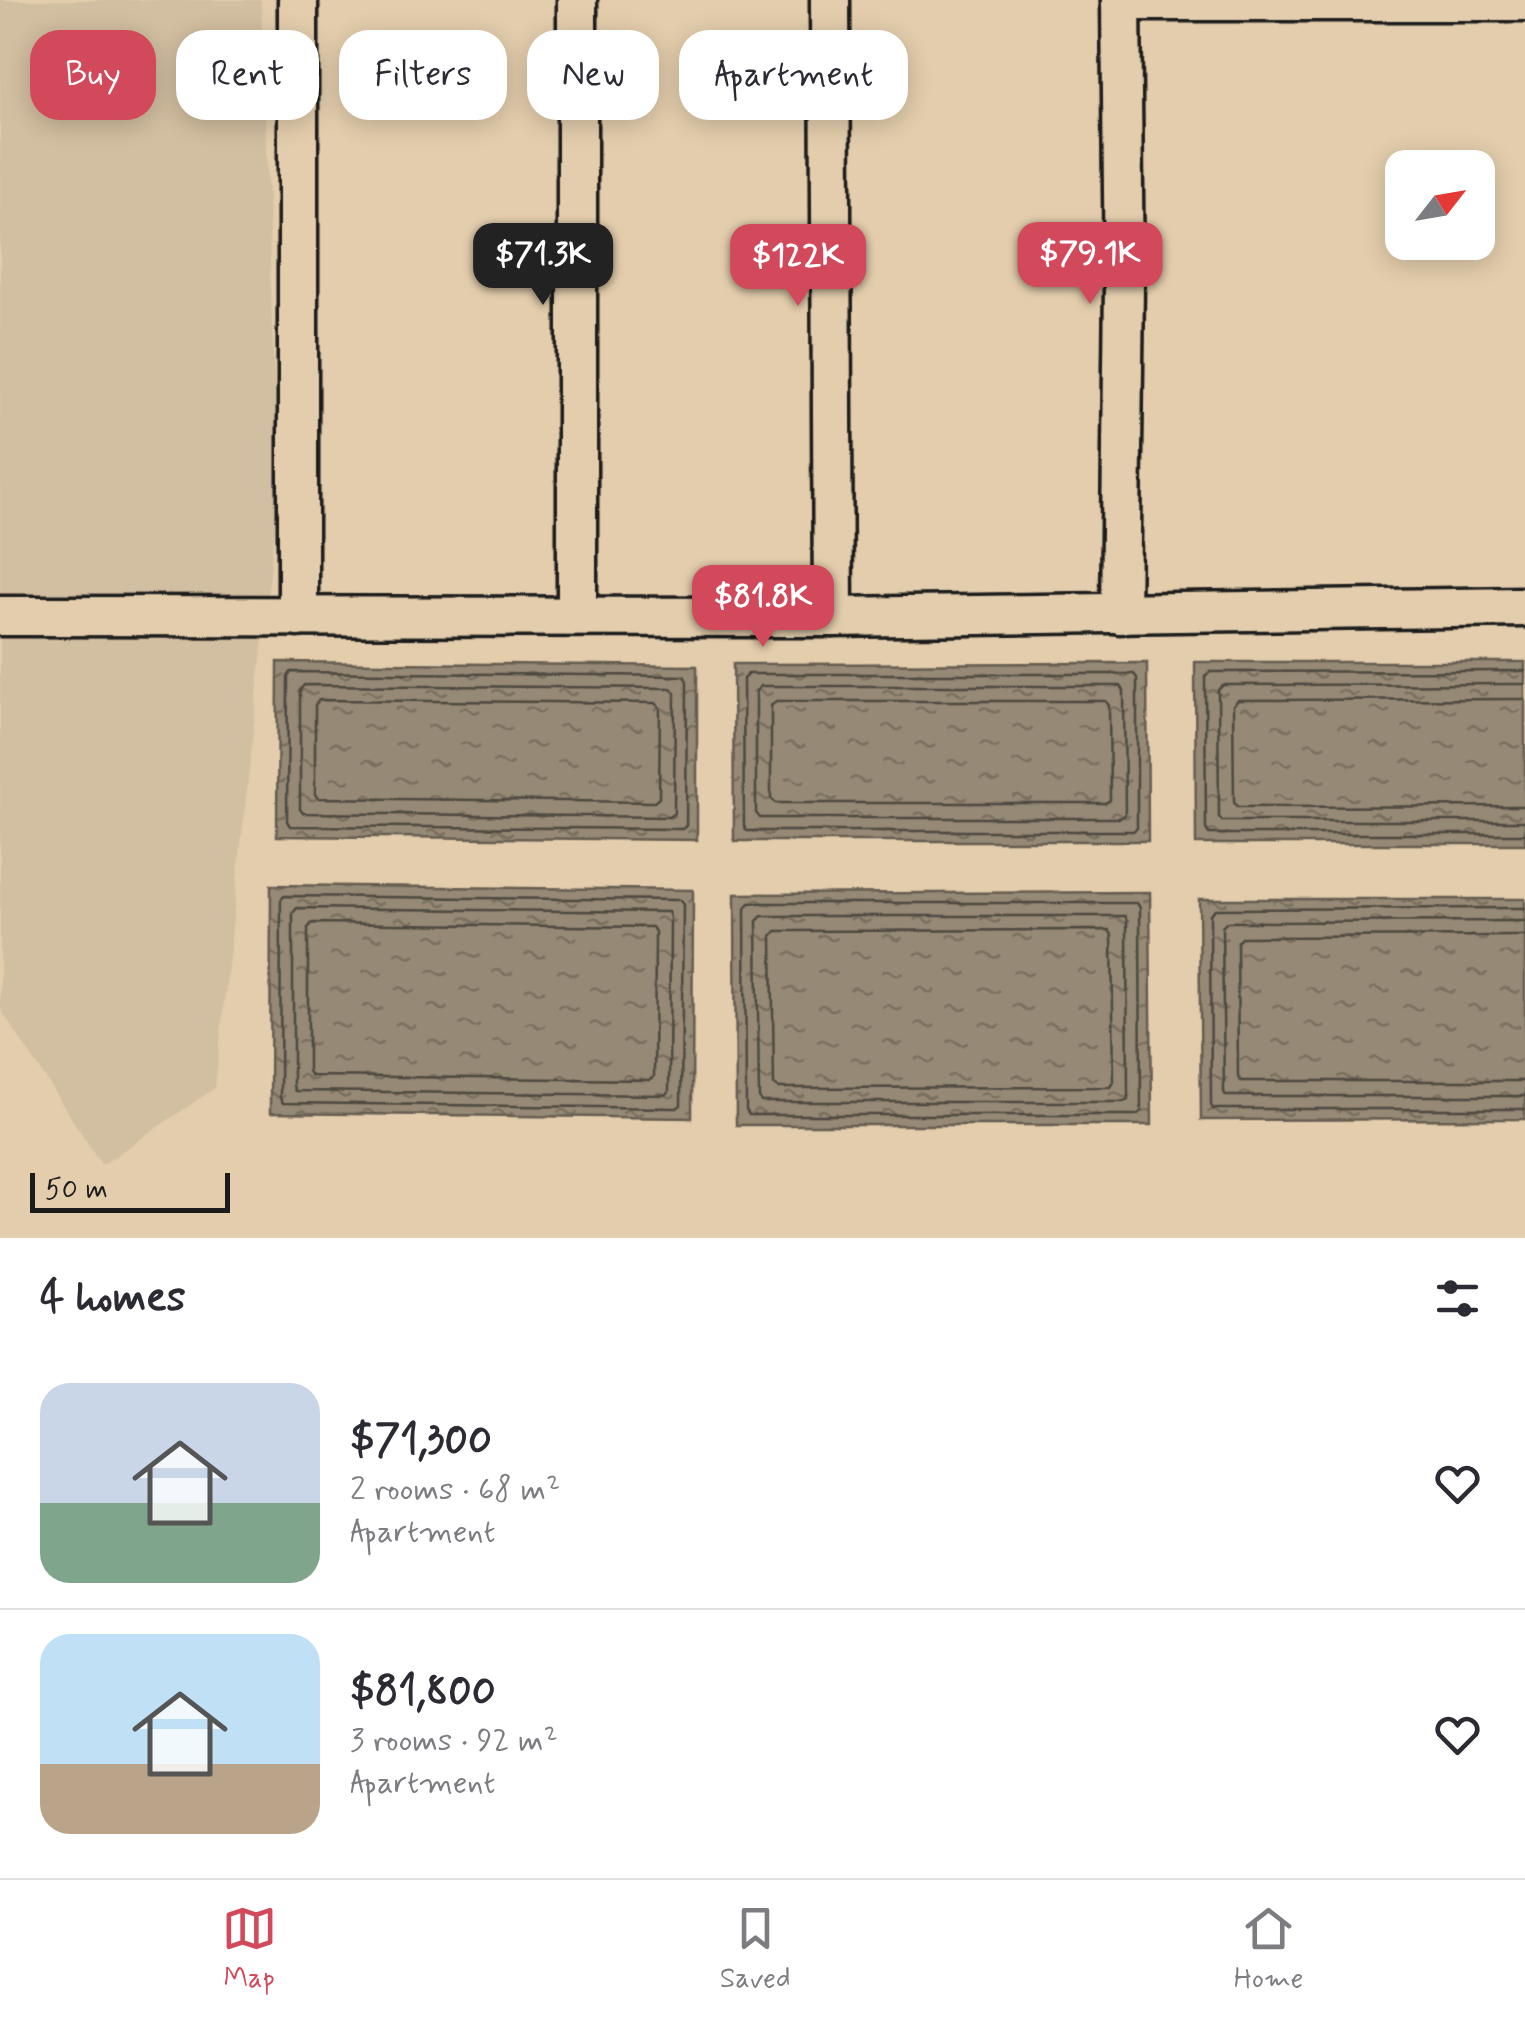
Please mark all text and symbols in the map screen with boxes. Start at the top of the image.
chip: Buy [30,30,156,120]
chip: Rent [176,30,319,120]
chip: Filters [339,30,507,120]
chip: New [527,30,659,120]
chip: Apartment [679,30,908,120]
north arrow [1385,150,1495,260]
map controls [1385,150,1495,260]
pin: $79.1K [1009,222,1171,307]
pin: $71.3K [462,223,624,308]
pin: $122K [728,224,868,309]
text: $79.1K [1040,233,1140,275]
text: $71.3K [495,234,591,276]
text: $122K [752,235,844,277]
pin: $81.8K [682,565,844,650]
text: $81.8K [714,576,812,618]
scale bar [30,1168,230,1212]
text: 50 m [45,1172,108,1209]
text: 4 homes [40,1271,186,1326]
icon: filters [1430,1271,1485,1326]
text: $71,300 [350,1414,492,1469]
icon: home [120,1423,240,1543]
icon: heart [1430,1456,1485,1511]
text: 2 rooms · 68 m² [350,1469,560,1511]
text: Apartment [350,1511,495,1553]
text: $81,800 [350,1665,496,1720]
icon: home [120,1674,240,1794]
icon: heart [1430,1707,1485,1762]
text: 3 rooms · 92 m² [350,1720,558,1762]
text: Apartment [350,1762,495,1804]
tab: Map [222,1901,277,1998]
tab: Saved [720,1901,791,1998]
tab: Home [1234,1901,1303,1998]

